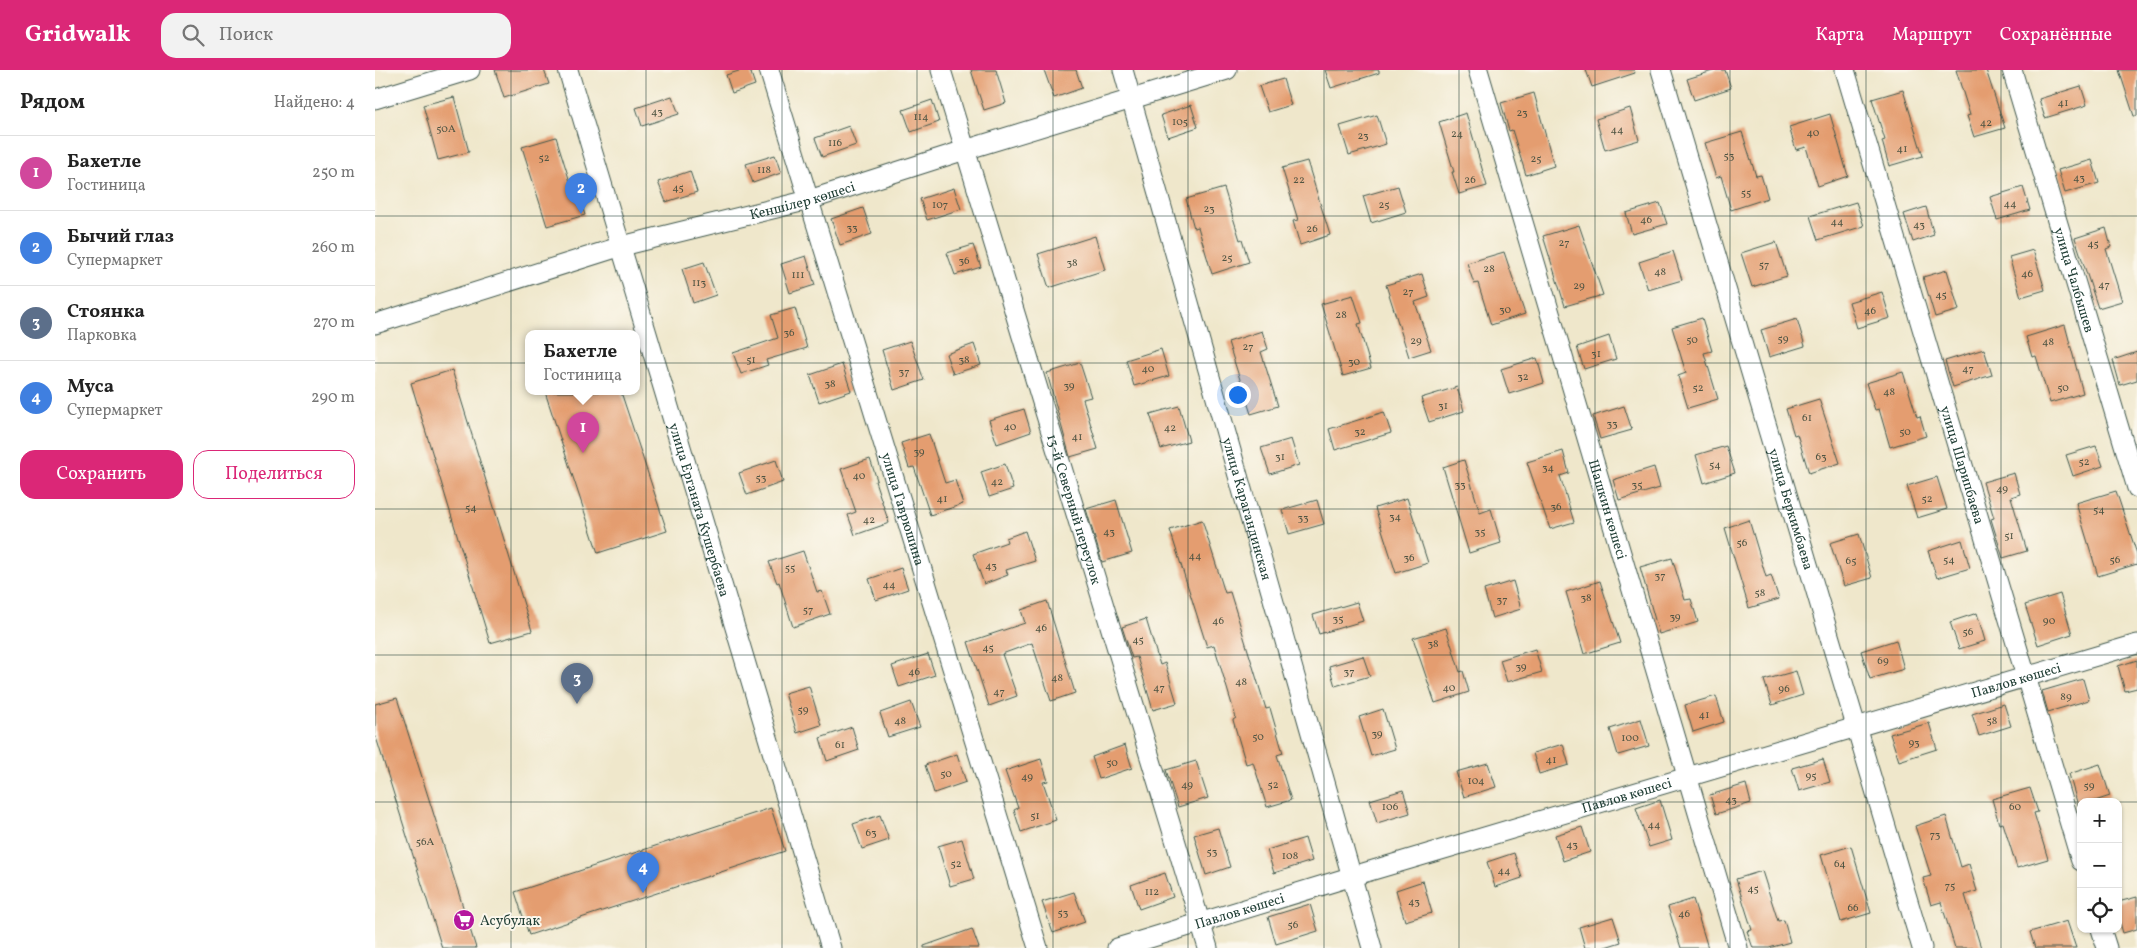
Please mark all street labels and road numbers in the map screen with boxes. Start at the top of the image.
street label: Кеншілер көшесі [748,178,858,225]
street label: улица Чалбышев [2049,225,2098,335]
street label: улица Шарипбаева [1935,404,1988,527]
street label: улица Ерганата Кушербаева [663,421,733,599]
street label: 13-й Северный переулок [1041,432,1105,588]
street label: улица Карагандинская [1217,436,1275,583]
street label: улица Беркимбаева [1763,446,1817,572]
street label: улица Гаврюшина [876,450,928,568]
street label: Шашкин көшесі [1583,457,1630,562]
street label: Павлов көшесі [1969,659,2064,704]
street label: Павлов көшесі [1580,774,1674,819]
street label: Павлов көшесі [1193,889,1287,935]

